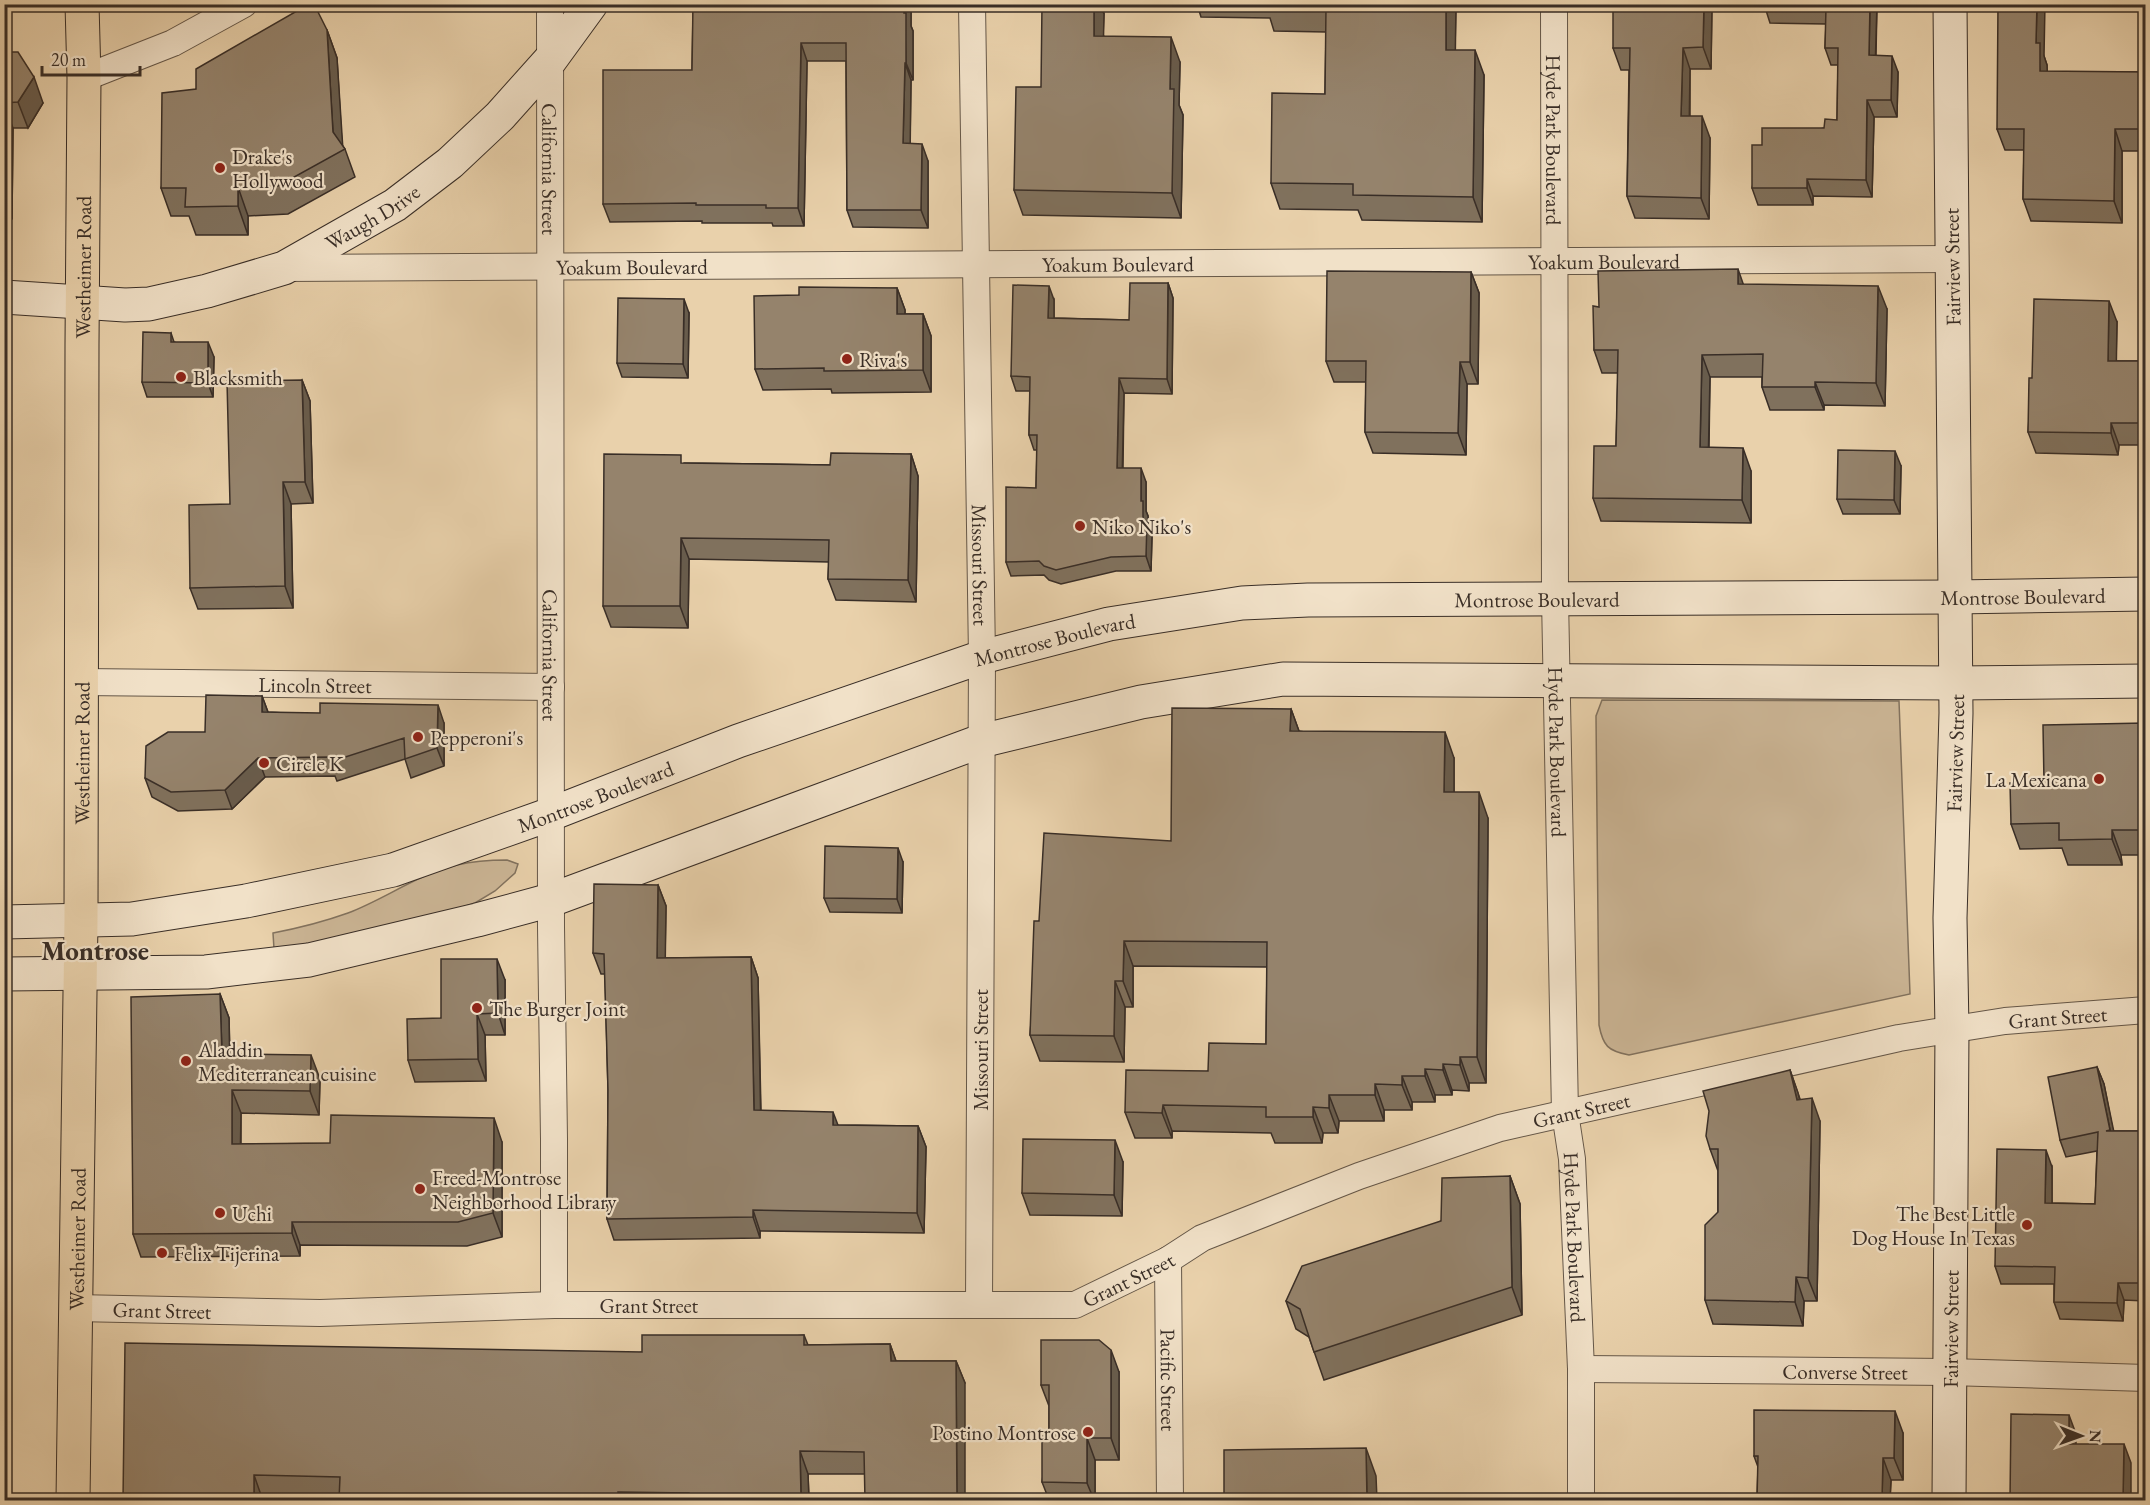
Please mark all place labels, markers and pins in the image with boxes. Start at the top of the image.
place label: Drake's Hollywood [232,143,324,194]
marker: Drake's Hollywood [213,161,227,175]
place label: Riva's [859,346,908,373]
marker: Riva's [840,352,854,366]
place label: Blacksmith [193,364,283,391]
marker: Blacksmith [174,370,188,384]
place label: Niko Niko's [1092,513,1191,540]
marker: Niko Niko's [1073,519,1087,533]
place label: Pepperoni's [430,724,524,751]
marker: Pepperoni's [411,730,425,744]
place label: Circle K [276,750,344,777]
marker: Circle K [257,756,271,770]
place label: La Mexicana [1986,766,2088,793]
marker: La Mexicana [2092,772,2106,786]
place label: The Burger Joint [489,995,626,1022]
marker: The Burger Joint [470,1001,484,1015]
place label: Aladdin Mediterranean cuisine [197,1036,376,1087]
marker: Aladdin Mediterranean cuisine [179,1054,193,1068]
place label: Freed-Montrose Neighborhood Library [432,1164,617,1215]
marker: Freed-Montrose Neighborhood Library [413,1182,427,1196]
place label: Uchi [232,1200,272,1227]
place label: The Best Little Dog House In Texas [1852,1200,2015,1251]
marker: Uchi [213,1206,227,1220]
marker: The Best Little Dog House In Texas [2020,1218,2034,1232]
place label: Felix Tijerina [174,1240,280,1267]
marker: Felix Tijerina [155,1246,169,1260]
place label: Postino Montrose [932,1419,1076,1446]
marker: Postino Montrose [1081,1425,1095,1439]

